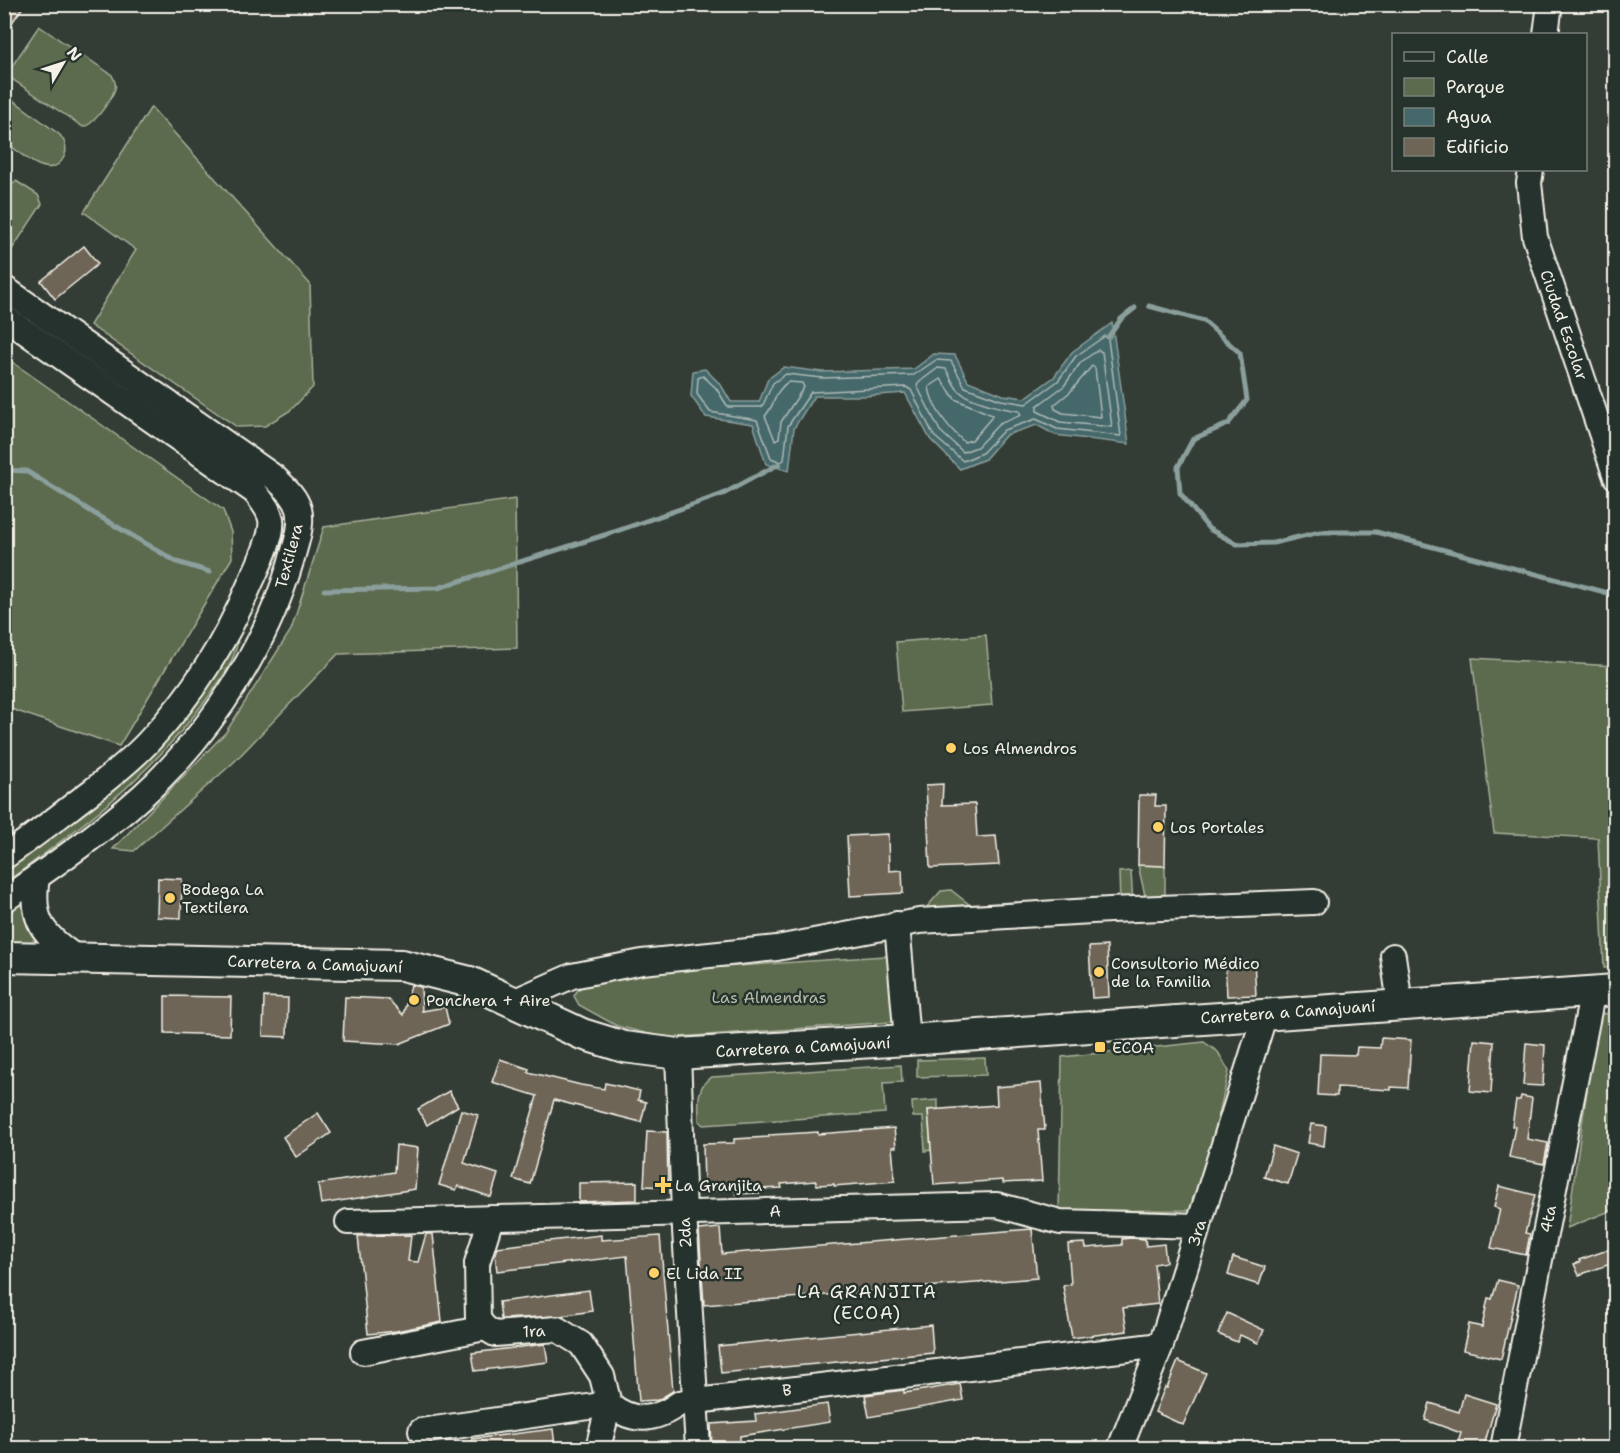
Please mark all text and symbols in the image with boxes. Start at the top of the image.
north arrow [33,33,93,93]
legend [1392,33,1587,171]
text: N [62,42,86,65]
text: Calle [1446,45,1489,69]
text: Parque [1446,75,1505,99]
text: Agua [1446,105,1491,129]
text: Edificio [1446,135,1509,159]
street label: Ciudad Escolar [1535,267,1593,383]
street label: Textilera [270,521,308,591]
place label: Los Almendros [963,738,1077,759]
marker: Los Almendros [944,741,958,755]
place label: Los Portales [1170,817,1265,838]
marker: Los Portales [1151,820,1165,834]
place label: Bodega La Textilera [182,879,264,918]
marker: Bodega La Textilera [163,891,177,905]
street label: Carretera a Camajuaní [227,950,403,978]
place label: Consultorio Médico de la Familia [1111,953,1260,992]
marker: Consultorio Médico de la Familia [1092,965,1106,979]
park label: Las Almendras [711,987,827,1008]
place label: Ponchera + Aire [426,990,550,1011]
marker: Ponchera + Aire [407,993,421,1007]
street label: Carretera a Camajuaní [1200,995,1377,1029]
street label: Carretera a Camajuaní [715,1032,891,1062]
place label: ECOA [1112,1037,1154,1058]
marker: ECOA [1093,1040,1107,1054]
place label: La Granjita [675,1175,762,1196]
marker: La Granjita [656,1178,670,1192]
street label: A [769,1200,781,1222]
street label: 4ta [1535,1203,1561,1235]
street label: 2da [674,1217,696,1249]
street label: 3ra [1183,1217,1211,1249]
place label: El Lida II [666,1263,742,1284]
marker: El Lida II [647,1266,661,1280]
district label: LA GRANJITA (ECOA) [797,1280,937,1325]
street label: 1ra [522,1320,546,1342]
street label: B [781,1379,793,1401]

